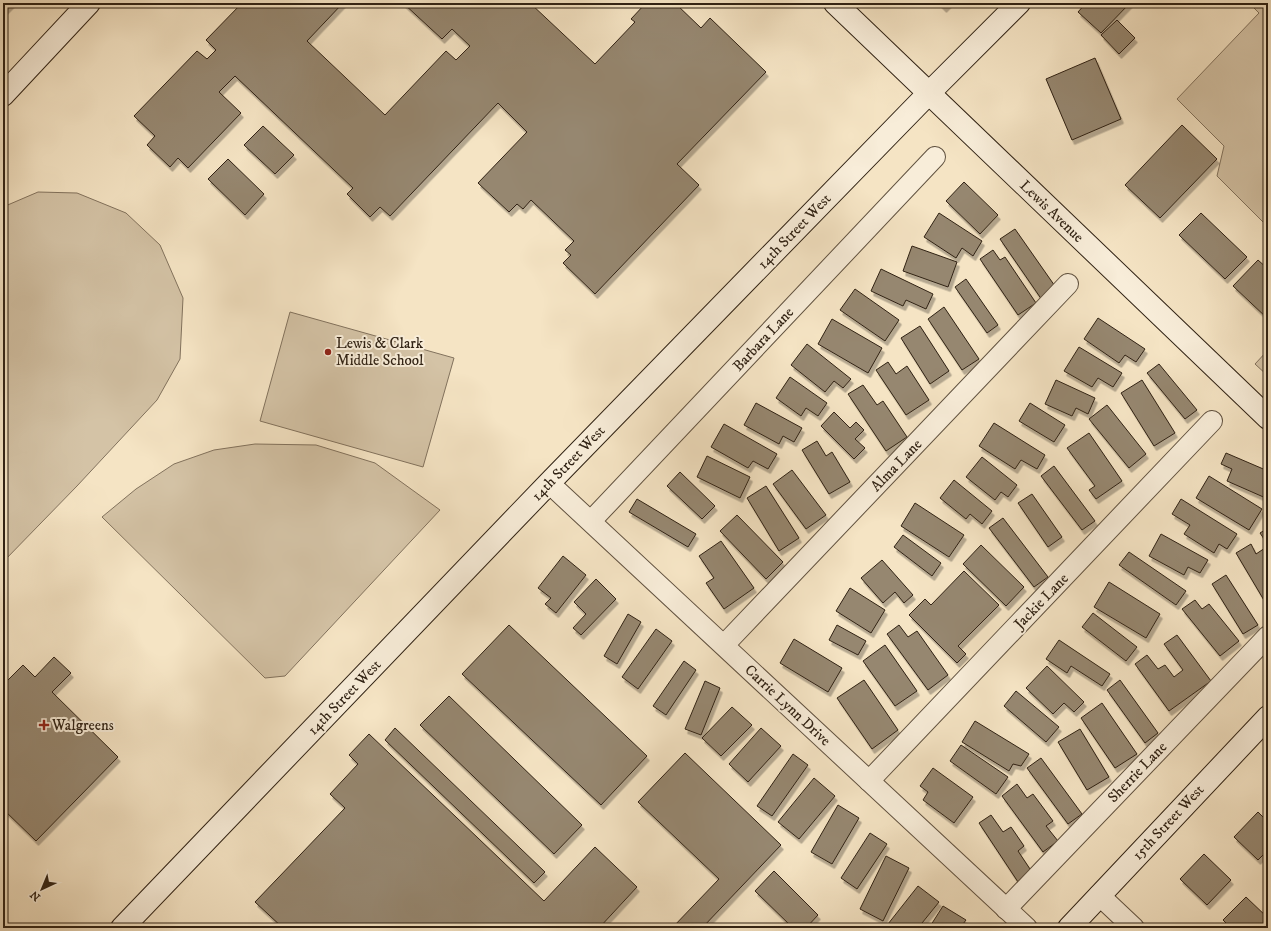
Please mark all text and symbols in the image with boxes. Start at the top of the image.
street label: Lewis Avenue [1016,176,1088,247]
street label: 14th Street West [754,189,835,273]
street label: Barbara Lane [729,303,798,376]
place label: Lewis & Clark Middle School [336,334,424,370]
marker: Lewis & Clark Middle School [323,347,333,357]
street label: 14th Street West [528,421,609,505]
street label: Alma Lane [867,435,926,496]
street label: Jackie Lane [1009,569,1073,635]
street label: 14th Street West [304,655,385,739]
street label: Carrie Lynn Drive [741,661,835,750]
place label: Walgreens [51,716,114,735]
marker: Walgreens [39,720,49,730]
street label: Sherrie Lane [1104,738,1171,807]
street label: 15th Street West [1129,780,1208,864]
north arrow [22,869,62,909]
text: N [28,887,44,904]

